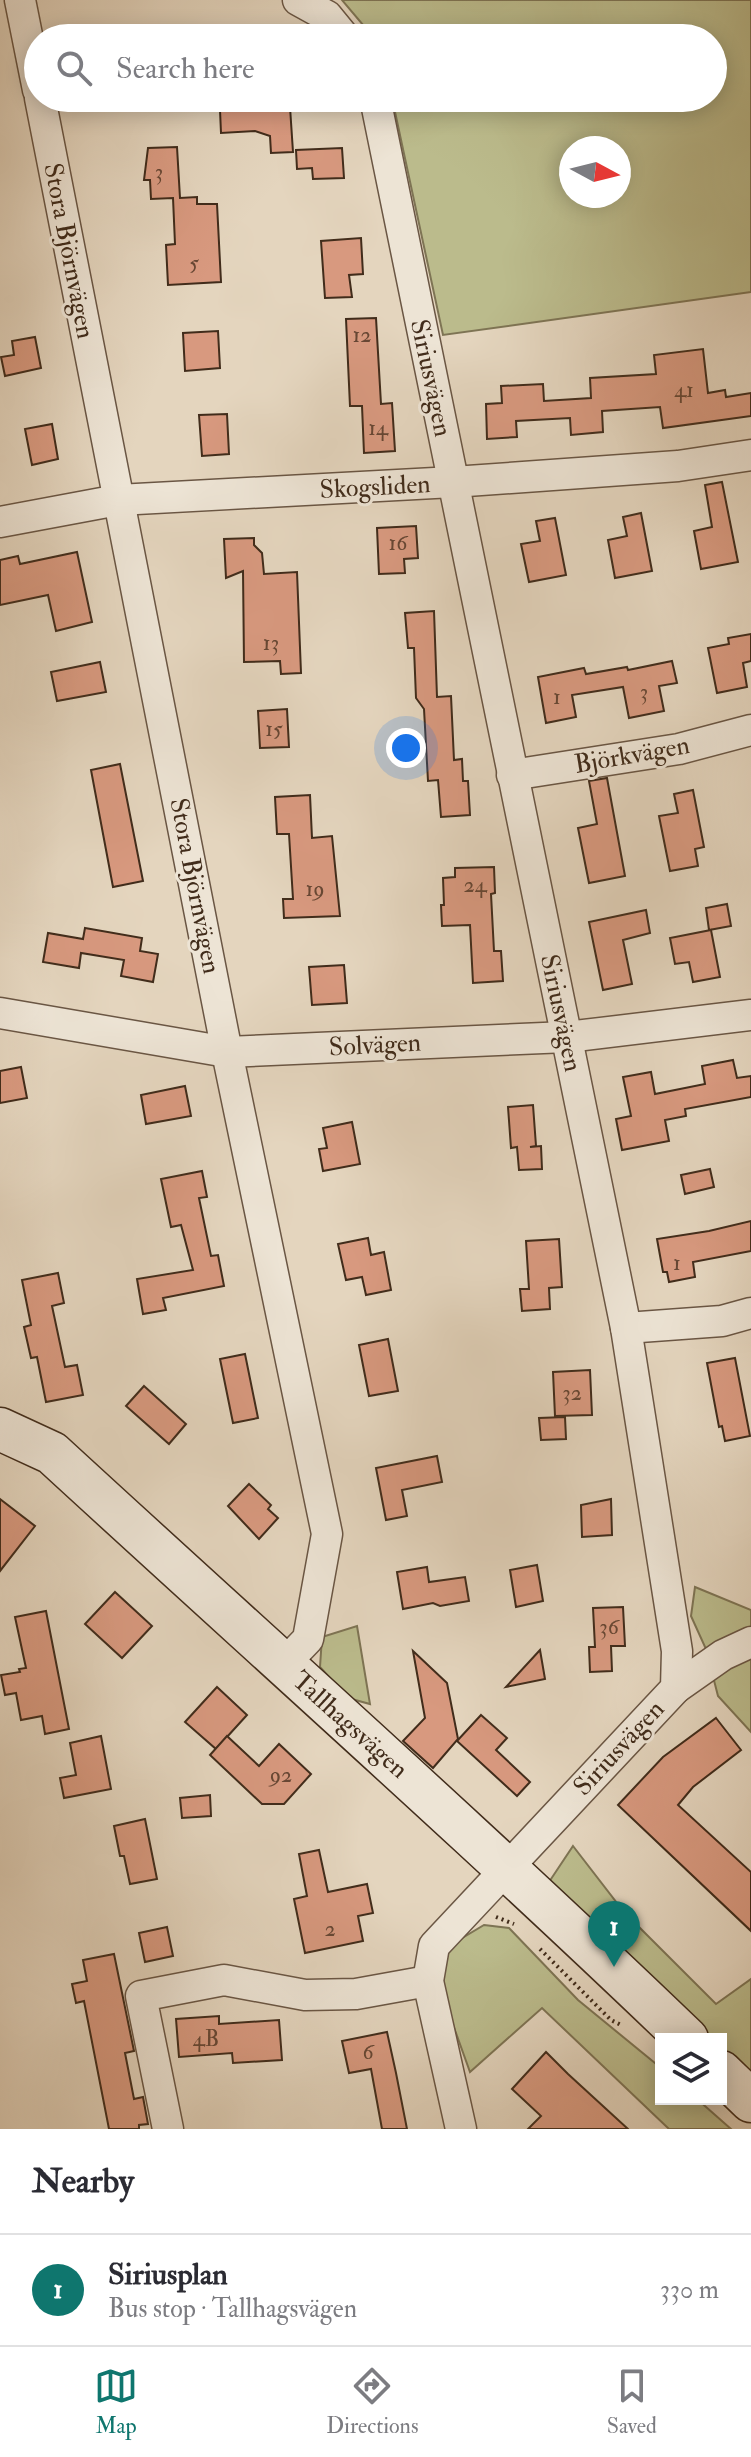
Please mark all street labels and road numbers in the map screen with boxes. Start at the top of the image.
street label: Stora Björnvägen [36,160,102,342]
street label: Siriusvägen [403,316,459,440]
street label: Skogsliden [319,468,431,506]
street label: Björkvägen [572,729,692,781]
street label: Stora Björnvägen [162,795,228,977]
street label: Siriusvägen [533,951,589,1075]
street label: Solvägen [328,1027,422,1063]
street label: Tallhagsvägen [285,1664,415,1786]
street label: Siriusvägen [567,1694,671,1802]

